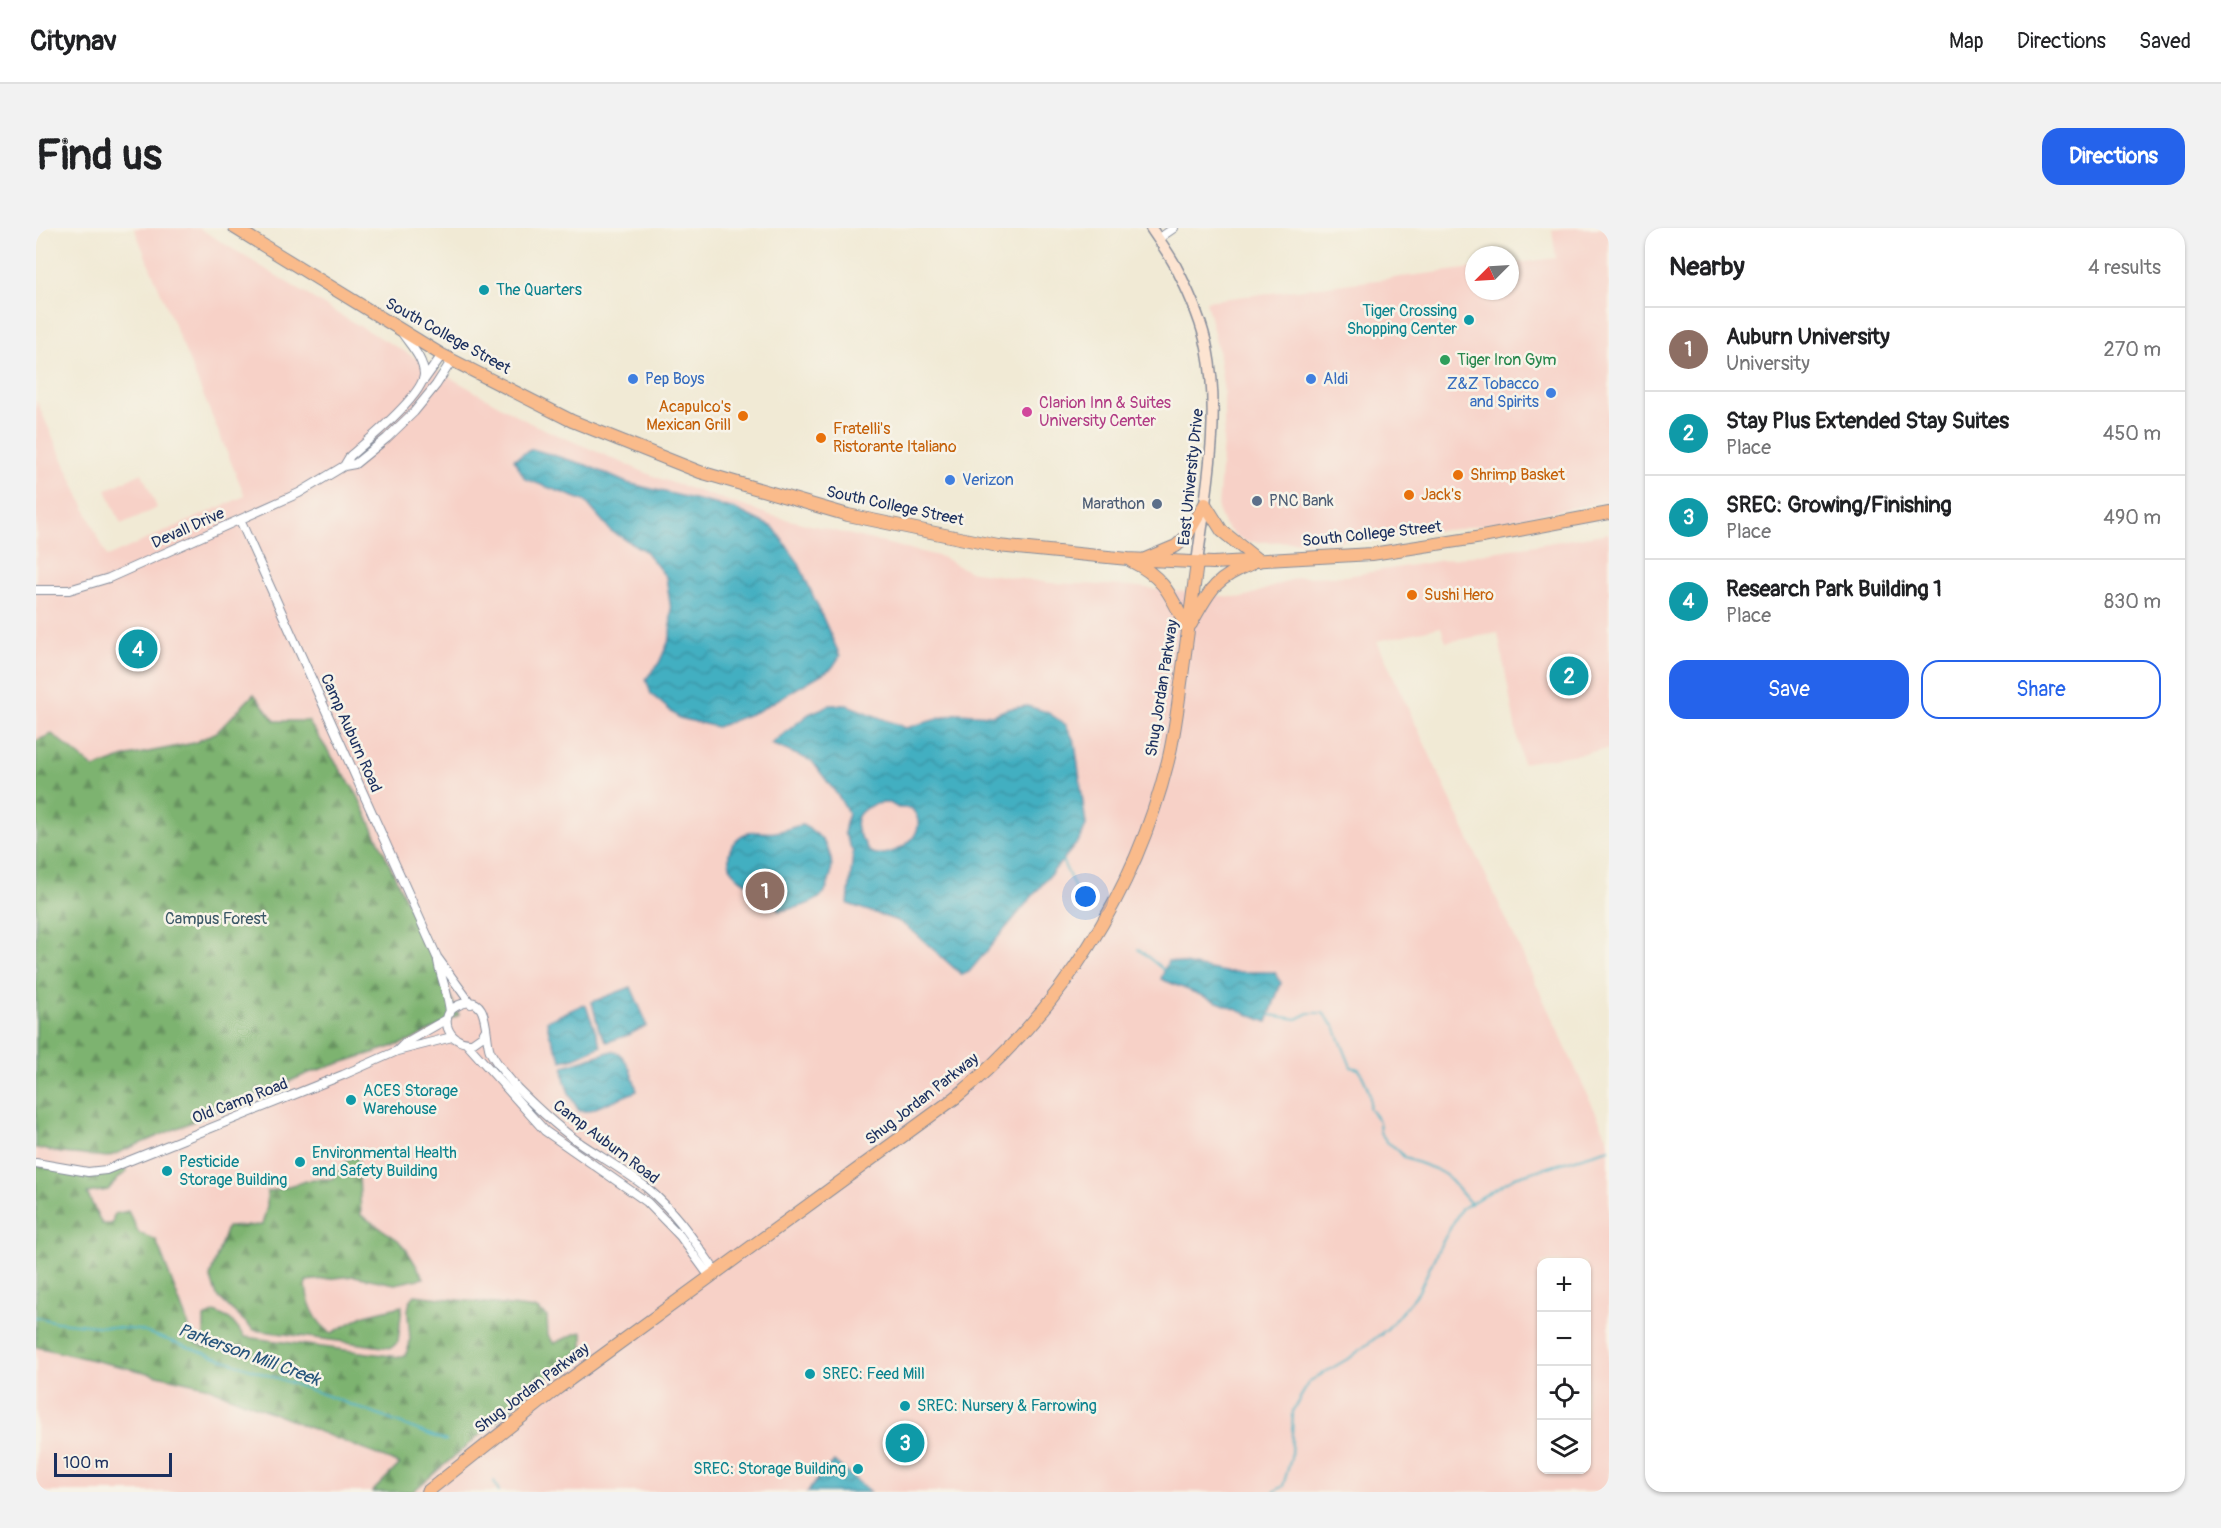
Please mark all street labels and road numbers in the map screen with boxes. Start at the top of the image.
street label: South College Street [382,293,515,379]
street label: East University Drive [1174,407,1208,546]
street label: South College Street [824,482,966,530]
street label: Devall Drive [148,503,228,553]
street label: South College Street [1301,517,1443,551]
street label: Shug Jordan Parkway [1141,618,1183,758]
street label: Camp Auburn Road [316,671,386,795]
street label: Shug Jordan Parkway [861,1048,983,1150]
street label: Old Camp Road [189,1074,291,1128]
street label: Camp Auburn Road [549,1096,663,1188]
street label: Shug Jordan Parkway [471,1338,593,1438]

